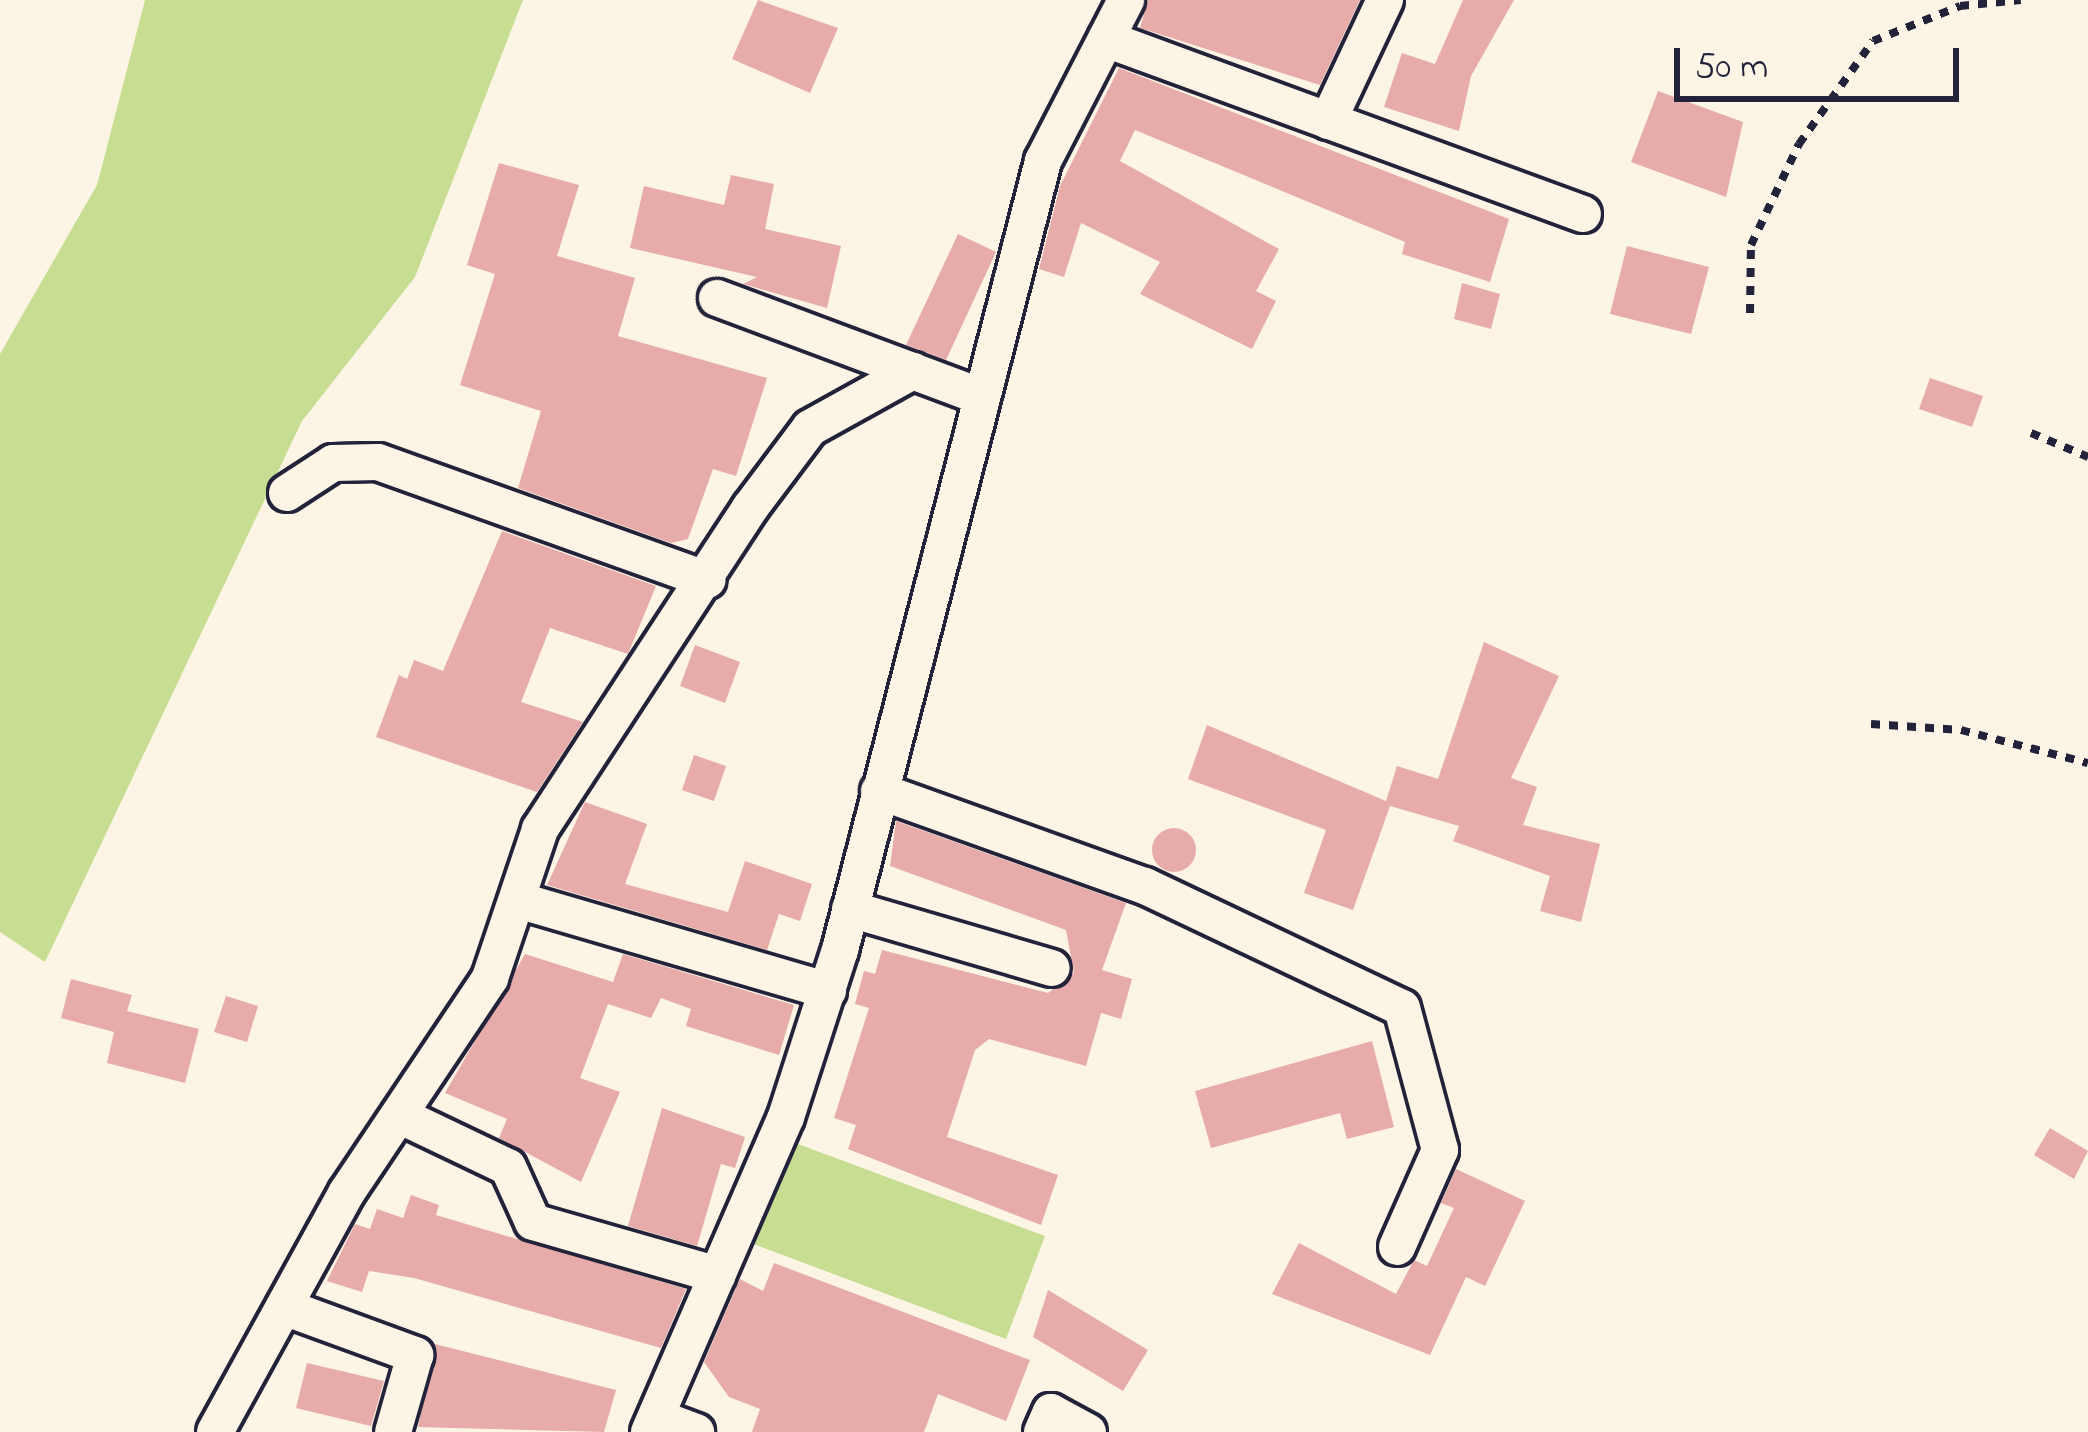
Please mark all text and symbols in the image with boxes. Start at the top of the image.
scale bar [1680,24,1965,98]
text: 50 m [1695,42,1768,95]

